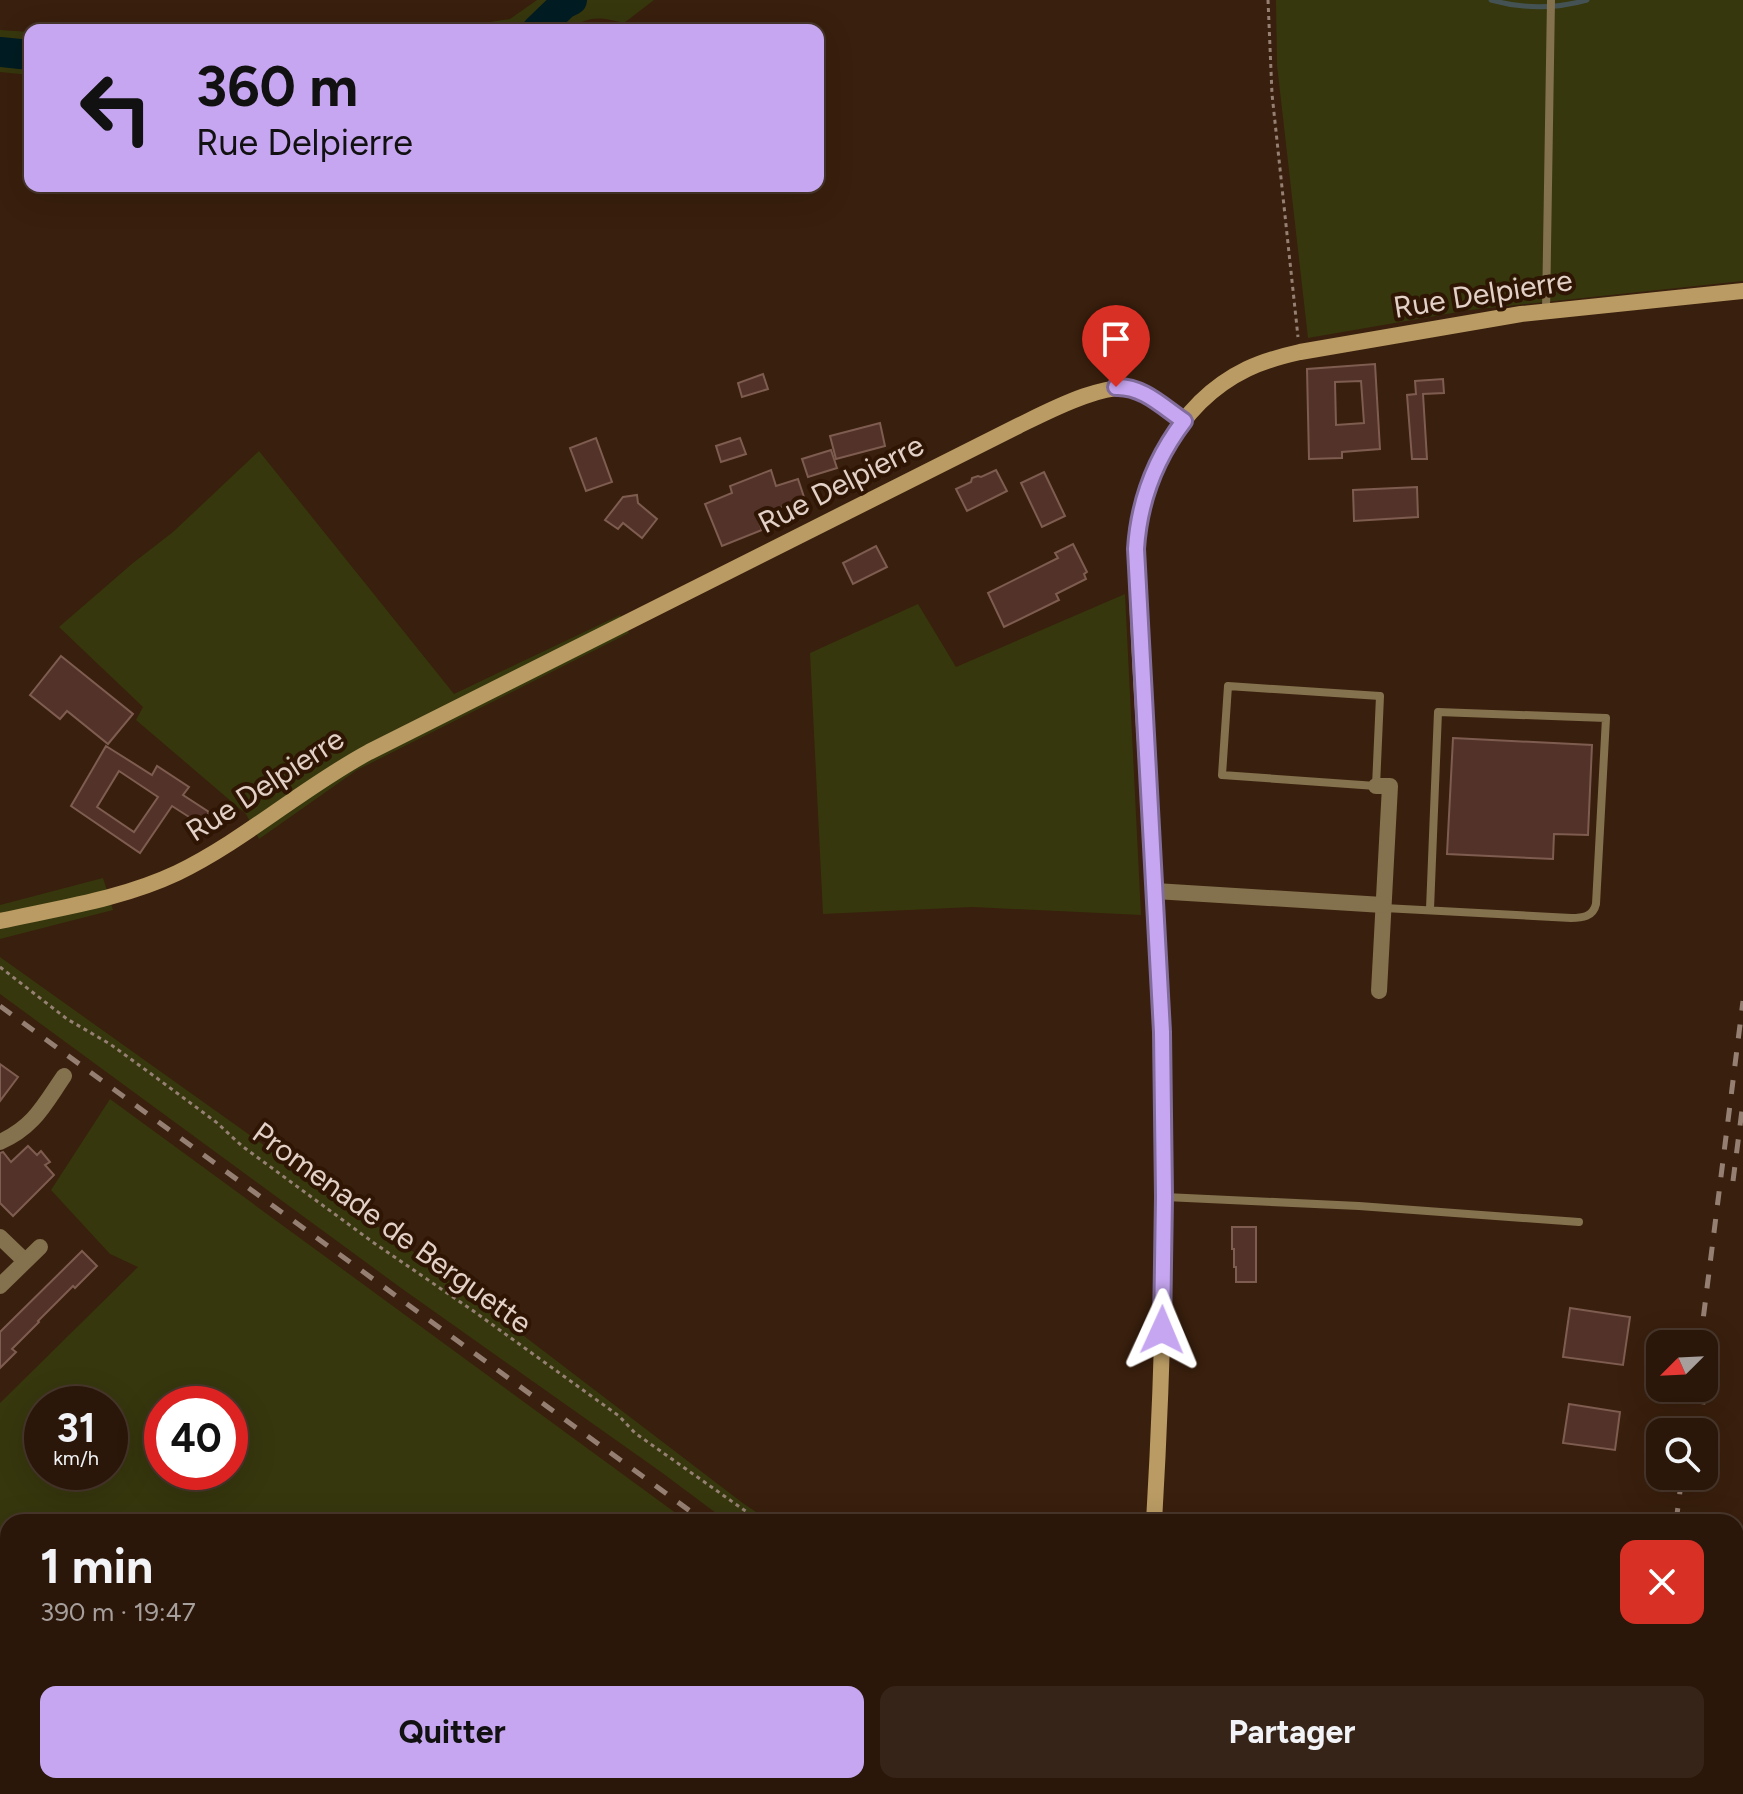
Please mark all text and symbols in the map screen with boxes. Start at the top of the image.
text: 360 m [196,53,358,120]
icon: left [64,56,168,160]
text: Rue Delpierre [196,121,413,164]
street label: Rue Delpierre [1391,261,1575,326]
pin [1082,305,1150,387]
icon: arrive [1094,317,1138,361]
street label: Rue Delpierre [752,426,930,541]
street label: Rue Delpierre [179,720,351,849]
street label: Promenade de Berguette [245,1114,539,1341]
position arrow [1120,1288,1204,1372]
north arrow [1646,1330,1718,1402]
map controls [1646,1330,1718,1490]
speed limit sign: 40 [144,1386,248,1490]
text: 31 [56,1404,96,1452]
button: search [1646,1418,1718,1490]
text: km/h [53,1446,99,1470]
text: 1 min [40,1537,153,1595]
button: close [1620,1540,1704,1624]
text: 390 m · 19:47 [40,1596,196,1628]
button: Quitter [40,1686,864,1778]
button: Partager [880,1686,1704,1778]

